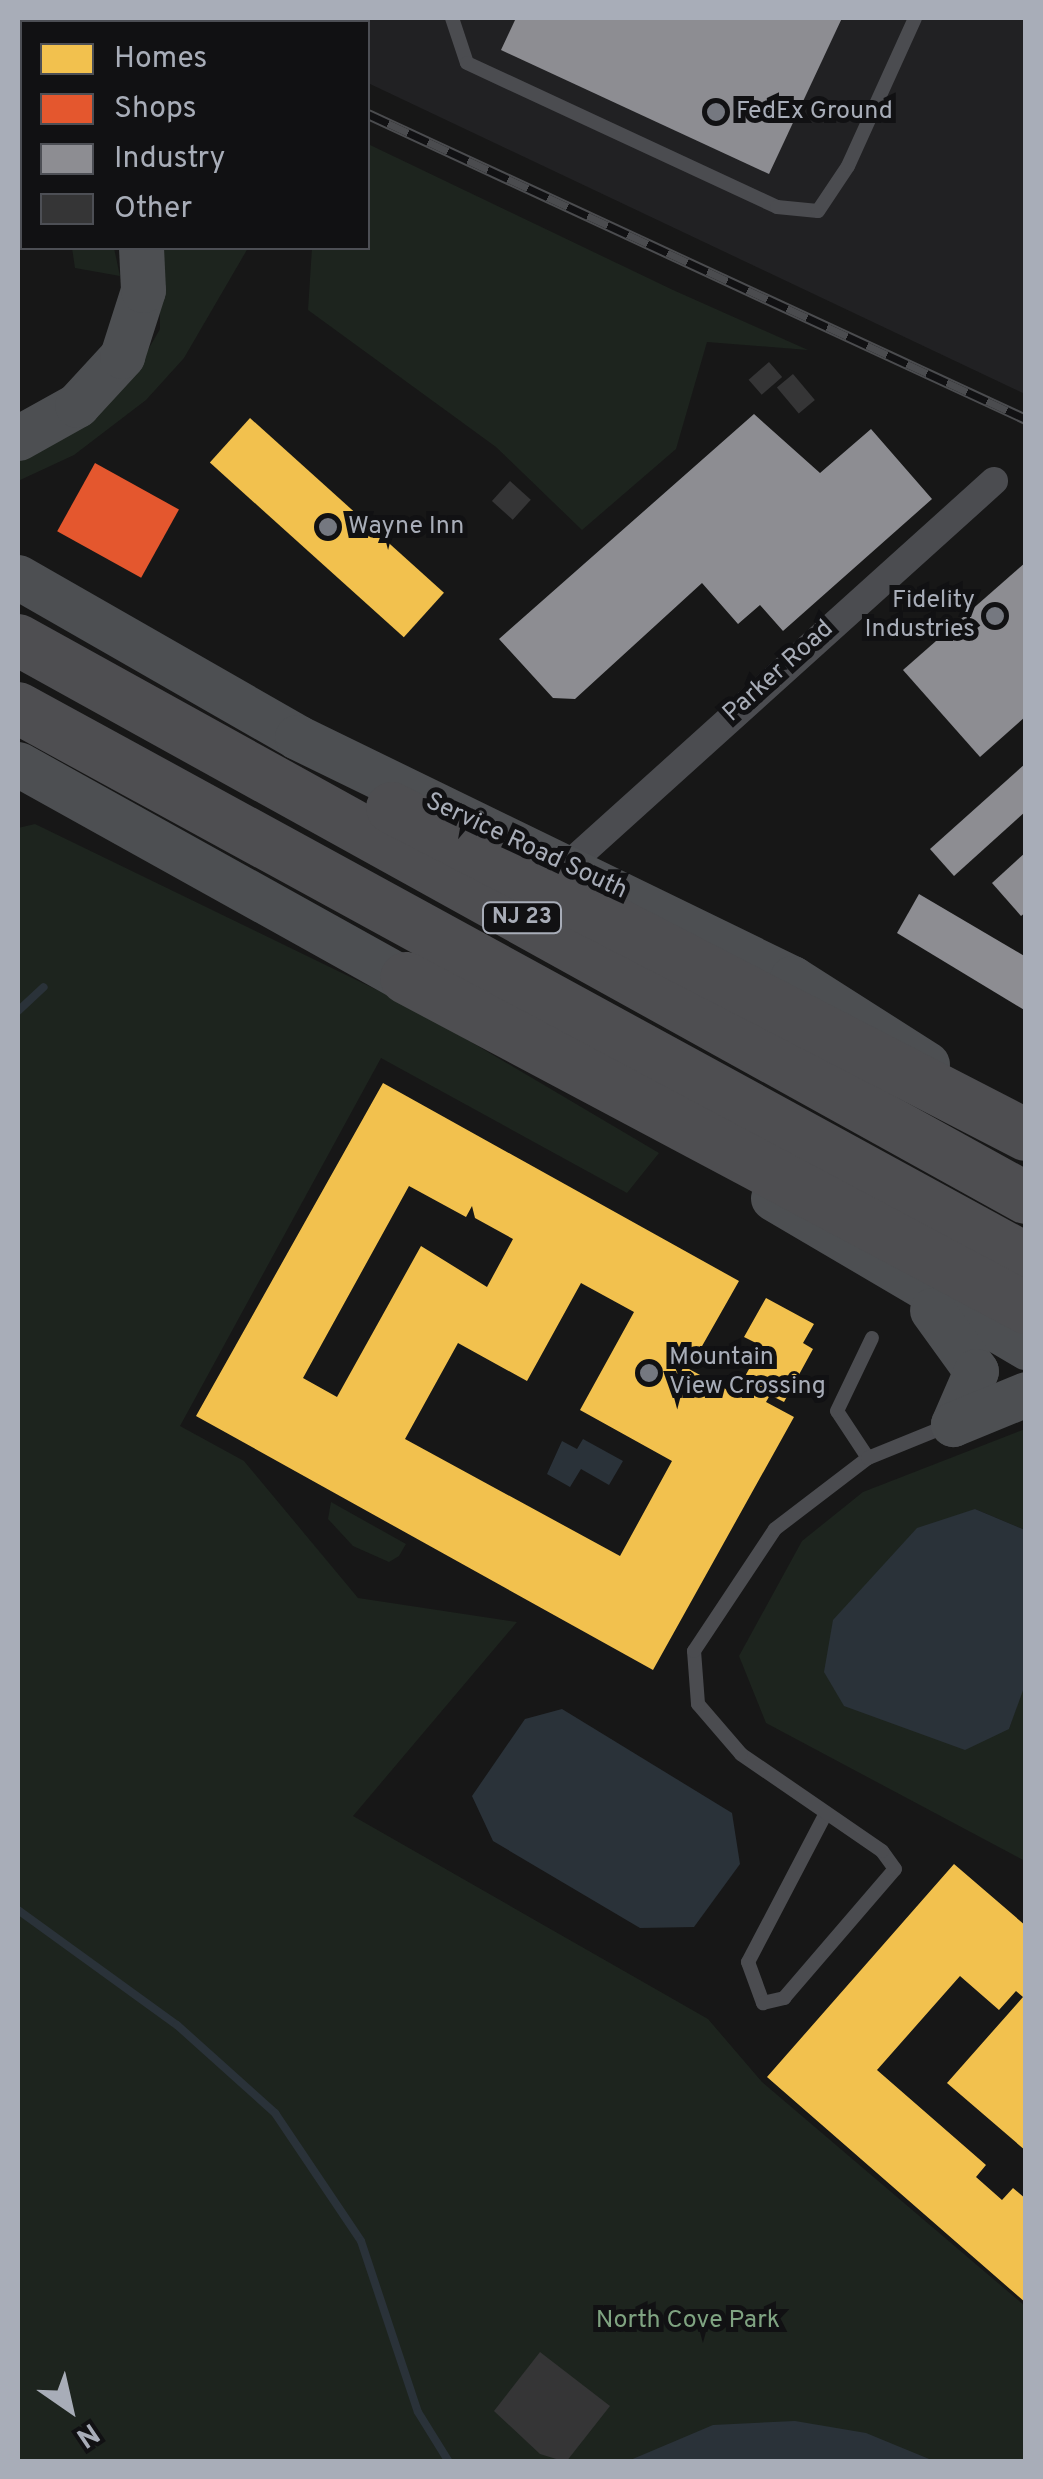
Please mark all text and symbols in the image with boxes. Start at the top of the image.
legend [20,20,370,250]
text: Homes [114,41,207,78]
text: Shops [114,91,197,128]
place label: FedEx Ground [736,97,893,127]
marker: FedEx Ground [705,101,727,123]
text: Industry [114,141,225,178]
text: Other [114,191,192,228]
place label: Wayne Inn [348,512,464,542]
marker: Wayne Inn [317,516,339,538]
place label: Fidelity Industries [865,587,975,646]
marker: Fidelity Industries [984,605,1006,627]
street label: Parker Road [718,615,840,729]
street label: Service Road South [421,787,631,907]
road number: NJ 23 [482,901,562,935]
place label: Mountain View Crossing [669,1344,826,1403]
marker: Mountain View Crossing [638,1362,660,1384]
park label: North Cove Park [596,2306,780,2336]
north arrow [20,2359,120,2459]
text: N [68,2413,105,2454]

